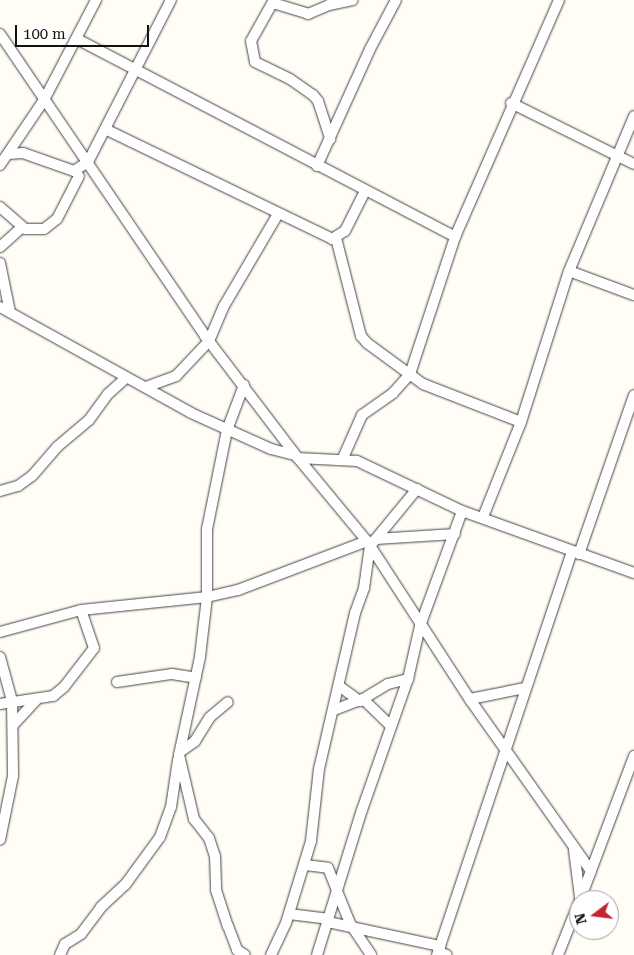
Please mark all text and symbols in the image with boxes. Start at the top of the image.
scale bar [18,15,151,47]
text: 100 m [23,25,66,43]
north arrow [569,890,619,940]
text: N [571,911,590,926]

